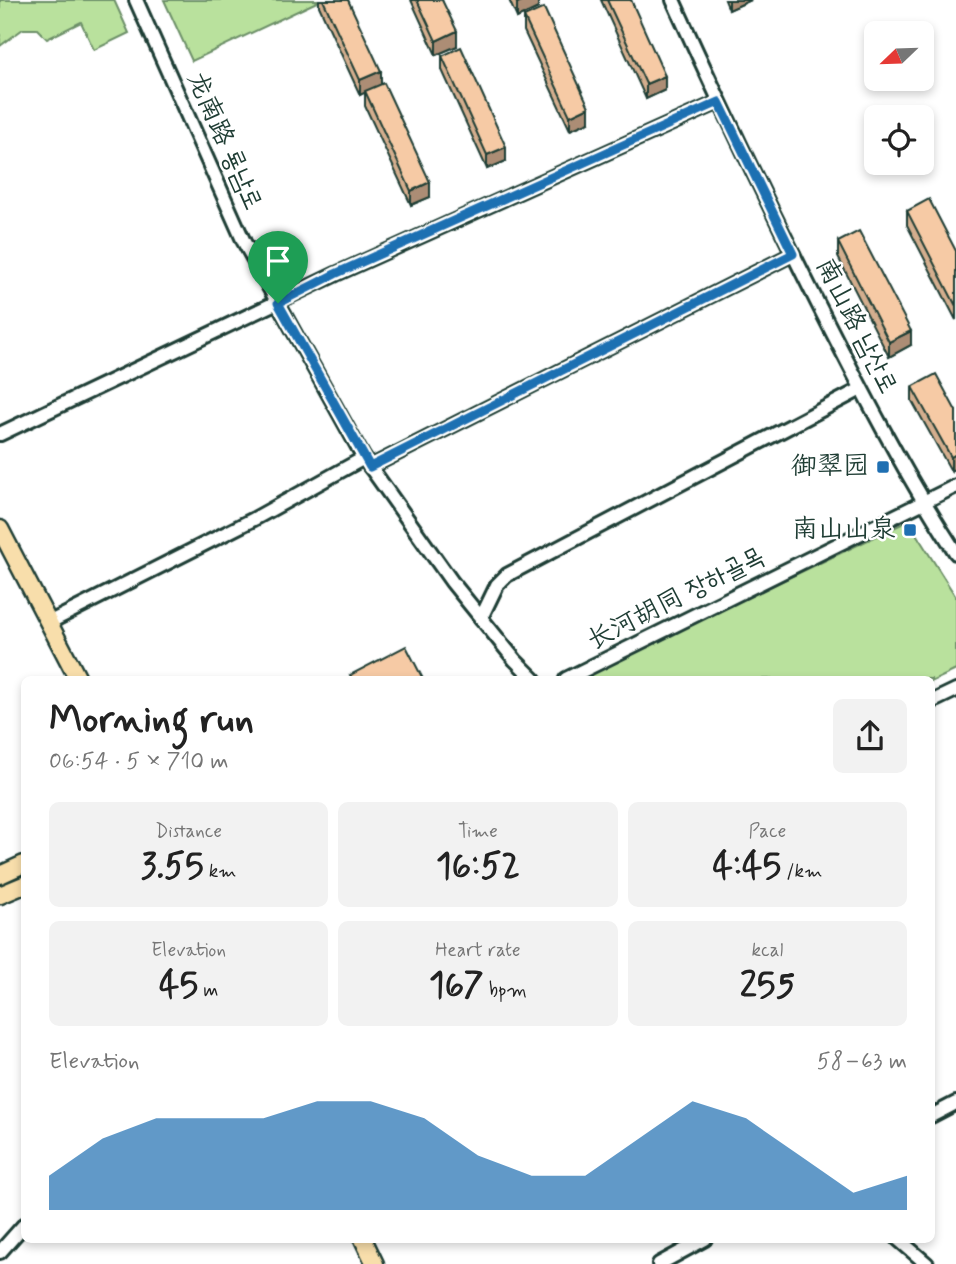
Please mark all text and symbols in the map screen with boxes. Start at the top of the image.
north arrow [864,21,934,91]
map controls [864,21,934,175]
street label: 龙南路 룡남로 [178,67,270,215]
button: locate [864,105,934,175]
pin [248,231,308,303]
icon: arrive [259,242,297,280]
street label: 南山路 남산로 [807,252,905,400]
place label: 御翠园 [791,450,869,484]
marker: 御翠园 [875,459,891,475]
place label: 南山山泉 [792,513,896,547]
marker: 南山山泉 [902,522,918,538]
street label: 长河胡同 장하골목 [582,540,770,658]
text: Morning run [49,696,254,745]
button: share [833,699,907,773]
text: 06:54 · 5 × 710 m [49,747,229,777]
text: Distance [155,819,222,844]
text: Time [458,819,498,844]
text: Pace [748,819,786,844]
text: 3.55 [141,844,204,890]
text: 16:52 [436,844,520,890]
text: 4:45 [712,844,781,890]
text: km [204,859,236,884]
text: /km [781,859,822,884]
text: Elevation [151,938,226,963]
text: Heart rate [435,938,521,963]
text: kcal [751,938,783,963]
text: 45 [159,963,198,1009]
text: 167 [429,963,484,1009]
text: 255 [740,963,795,1009]
text: m [198,978,218,1003]
text: bpm [484,978,527,1003]
text: Elevation [49,1047,140,1077]
text: 58–63 m [817,1047,907,1077]

